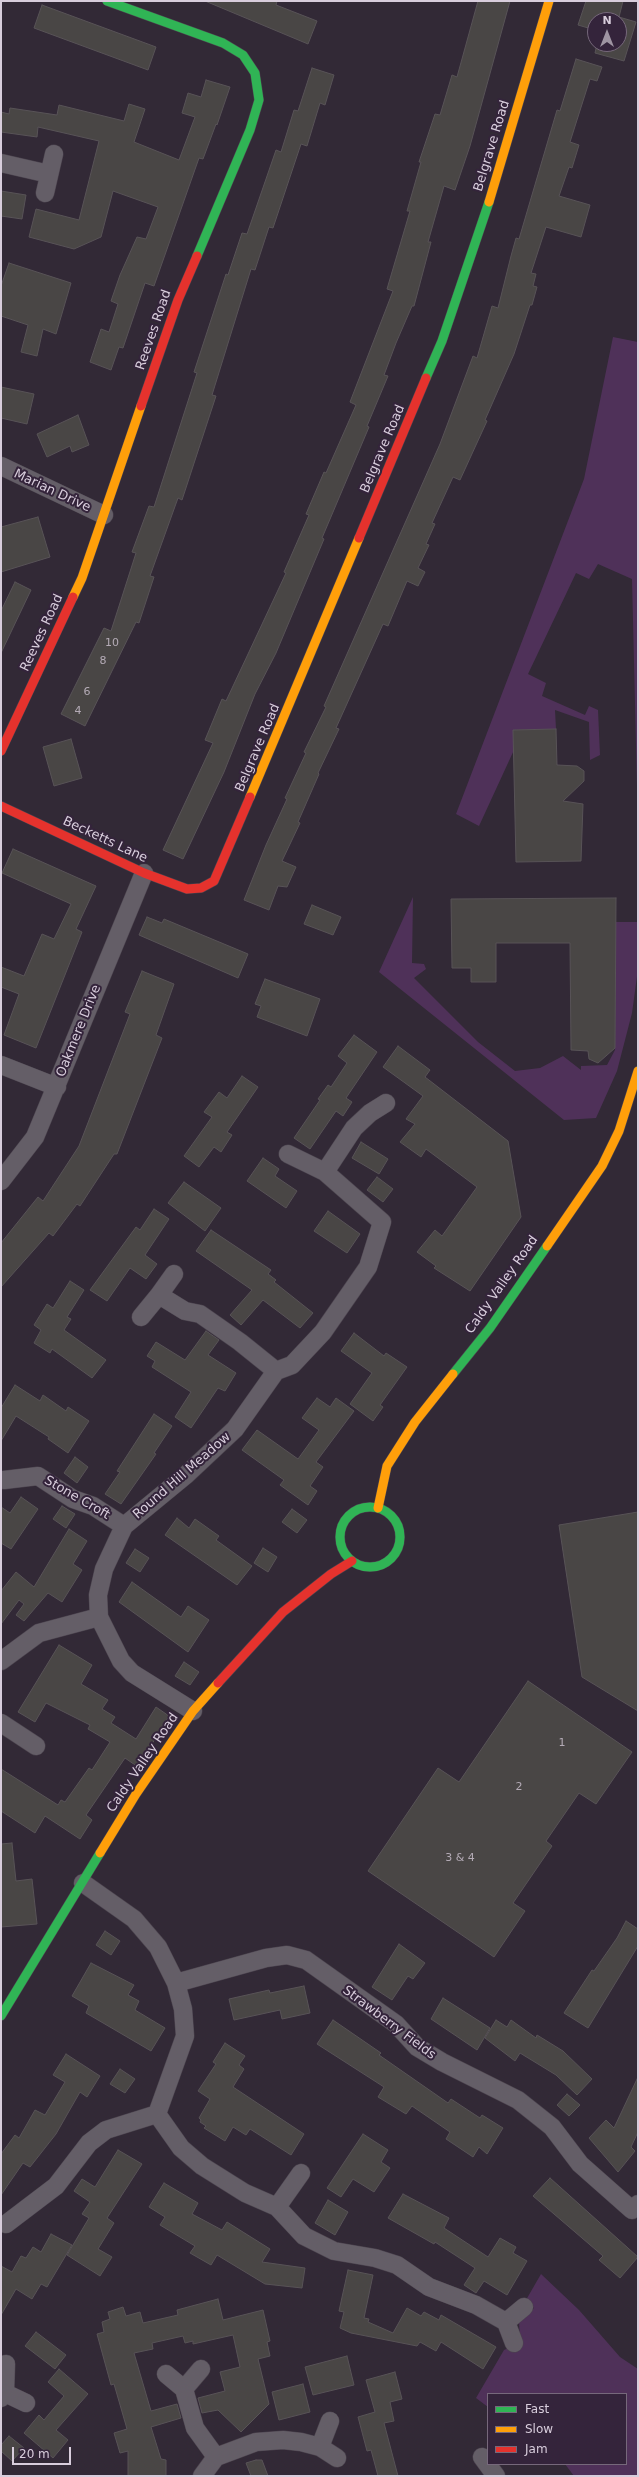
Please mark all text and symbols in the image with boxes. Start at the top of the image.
north arrow [587,12,627,52]
text: N [602,14,612,27]
street label: Belgrave Road [471,99,513,193]
street label: Reeves Road [133,288,175,372]
street label: Belgrave Road [357,402,409,496]
street label: Marian Drive [11,466,93,516]
street label: Reeves Road [17,592,67,674]
house number: 10 [105,636,119,650]
house number: 8 [100,654,106,668]
house number: 6 [84,685,90,699]
street label: Belgrave Road [232,701,284,795]
house number: 4 [75,704,81,718]
street label: Becketts Lane [60,814,150,866]
street label: Oakmere Drive [53,983,105,1079]
street label: Caldy Valley Road [462,1233,542,1337]
street label: Round Hill Meadow [130,1429,234,1523]
street label: Stone Croft [41,1473,113,1523]
street label: Caldy Valley Road [104,1710,182,1816]
house number: 1 [559,1736,565,1750]
house number: 2 [516,1780,522,1794]
house number: 3 & 4 [445,1851,475,1865]
street label: Strawberry Fields [339,1983,439,2063]
legend [487,2393,627,2465]
text: Fast [525,2402,549,2416]
text: Slow [525,2422,553,2436]
scale bar [14,2439,73,2465]
text: Jam [525,2442,548,2456]
text: 20 m [19,2447,50,2461]

